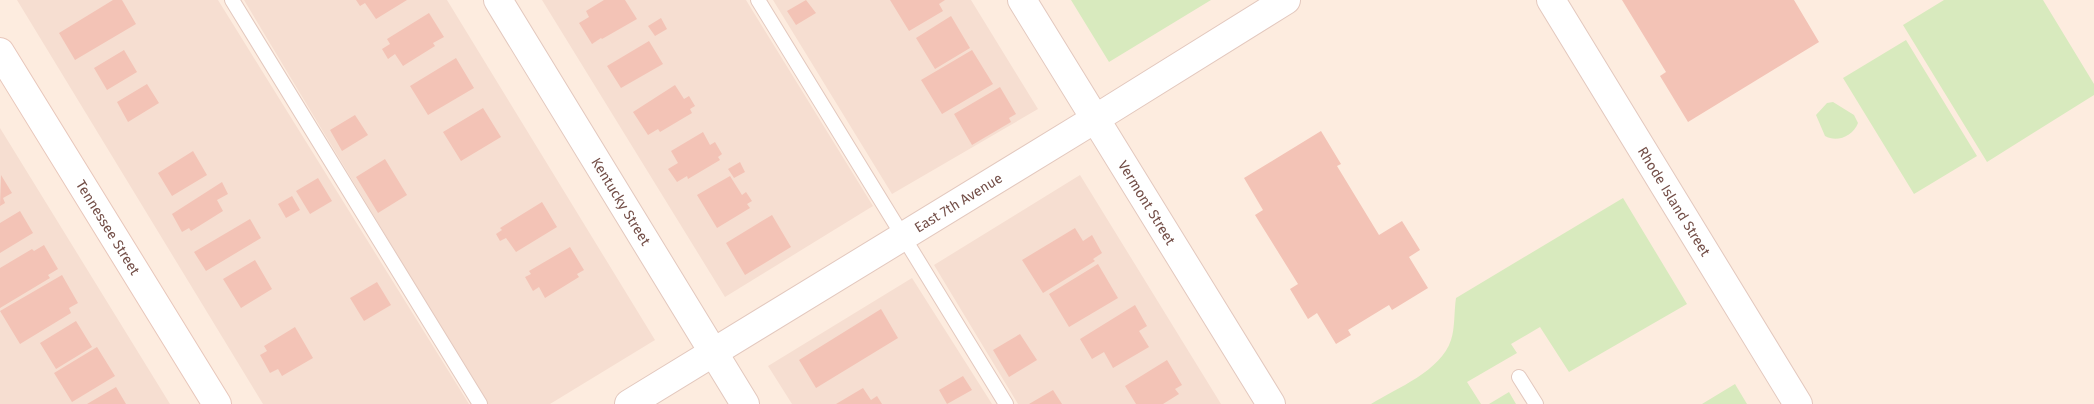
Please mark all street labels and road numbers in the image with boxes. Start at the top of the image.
street label: Rhode Island Street [1634,144,1714,260]
street label: Kentucky Street [587,155,654,249]
street label: Vermont Street [1114,158,1179,249]
street label: East 7th Avenue [912,170,1006,236]
street label: Tennessee Street [72,177,144,279]

